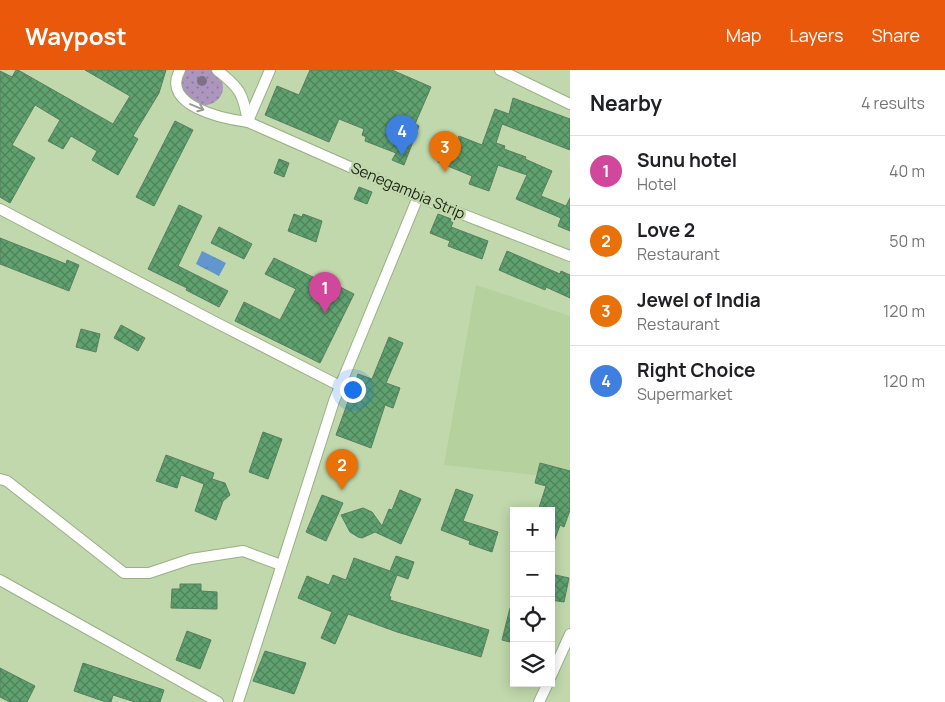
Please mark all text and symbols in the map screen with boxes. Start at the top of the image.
text: Waypost [25,19,127,52]
text: Map [726,23,761,47]
text: Layers [789,23,843,47]
text: Share [871,23,920,47]
text: Nearby [590,89,662,117]
text: 4 results [861,92,925,114]
one-way arrow [189,103,204,113]
pin: 4 [386,115,418,156]
pin: 3 [429,131,461,172]
text: Sunu hotel [637,147,737,173]
street label: Senegambia Strip [348,157,469,224]
text: 1 [602,160,610,182]
text: 40 m [889,160,925,182]
text: Hotel [637,173,677,195]
text: Love 2 [637,217,695,243]
text: 2 [601,230,611,252]
text: 50 m [889,230,925,252]
text: Restaurant [637,243,720,265]
pin: 1 [309,272,341,313]
text: Jewel of India [637,287,761,313]
text: 3 [601,300,611,322]
text: 120 m [883,300,925,322]
text: Restaurant [637,313,720,335]
text: Right Choice [637,357,756,383]
text: 4 [601,370,611,392]
text: 120 m [883,370,925,392]
your location [340,377,366,403]
text: Supermarket [637,383,733,405]
pin: 2 [326,449,358,490]
map controls [510,507,555,687]
button: + [510,507,555,552]
button: − [510,552,555,597]
button: locate [510,597,555,642]
button: layers [510,642,555,687]

